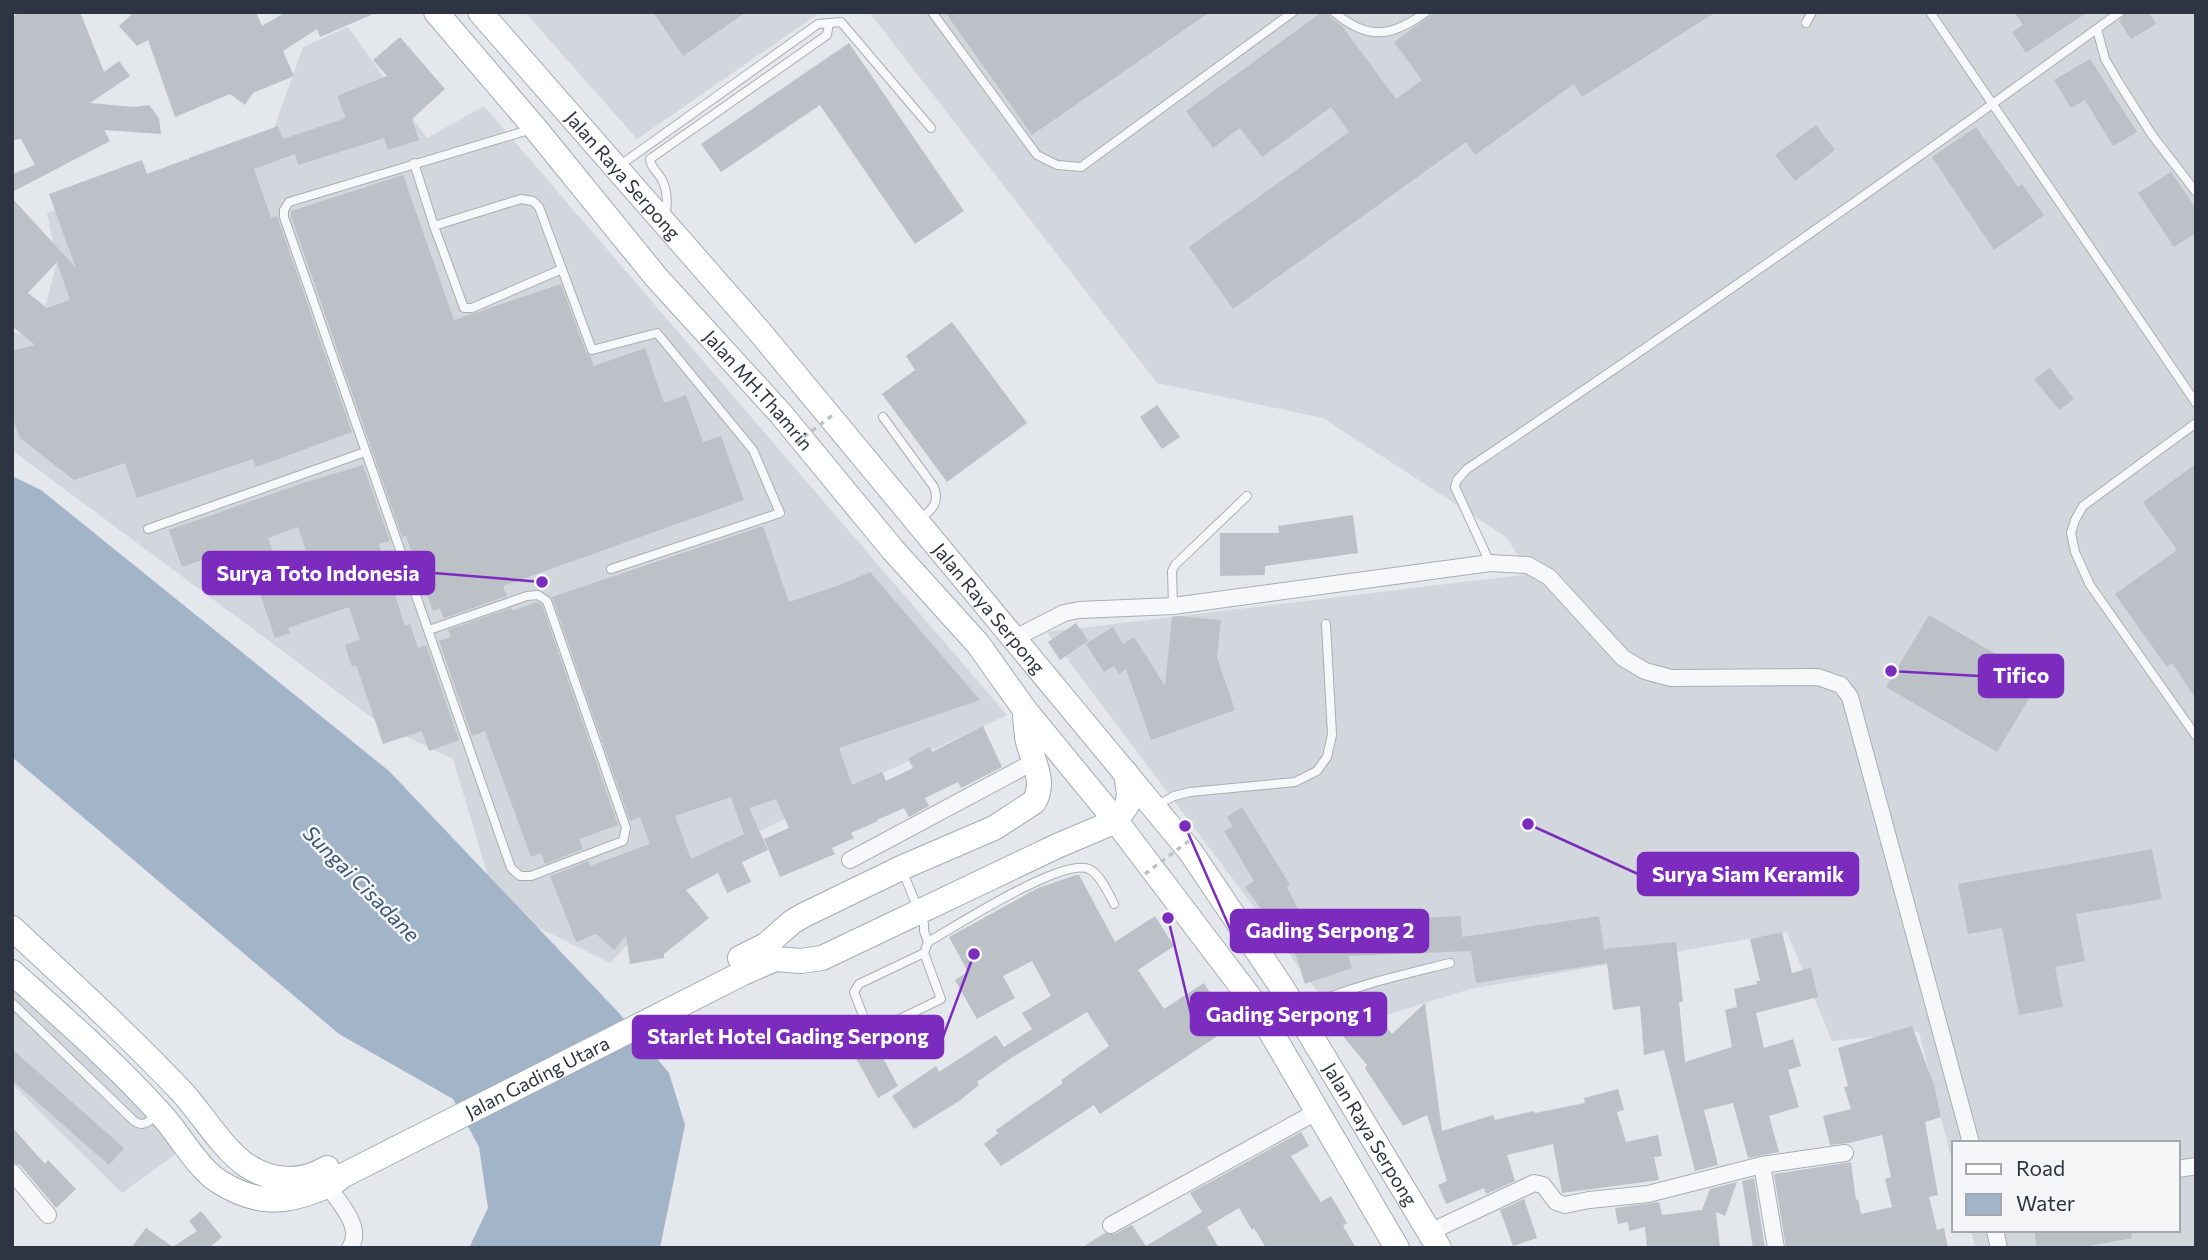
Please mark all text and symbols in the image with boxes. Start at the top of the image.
street label: Jalan Raya Serpong [561,106,686,244]
street label: Jalan MH.Thamrin [699,325,818,455]
street label: Jalan Raya Serpong [928,538,1050,678]
callout: Surya Toto Indonesia [203,552,434,594]
text: Surya Toto Indonesia [217,560,419,585]
callout: Tifico [1979,655,2063,697]
text: Tifico [1993,662,2049,687]
water label: Sungai Cisadane [299,820,425,946]
callout: Surya Siam Keramik [1638,853,1858,895]
text: Surya Siam Keramik [1652,861,1844,886]
callout: Gading Serpong 2 [1231,910,1428,952]
text: Gading Serpong 2 [1245,917,1415,942]
callout: Gading Serpong 1 [1191,993,1386,1035]
text: Gading Serpong 1 [1206,1001,1372,1026]
callout: Starlet Hotel Gading Serpong [633,1016,943,1058]
text: Starlet Hotel Gading Serpong [647,1023,929,1048]
street label: Jalan Gading Utara [461,1031,613,1123]
street label: Jalan Raya Serpong [1319,1058,1423,1210]
legend [1952,1141,2180,1232]
text: Road [2016,1155,2065,1180]
text: Water [2016,1190,2075,1215]

